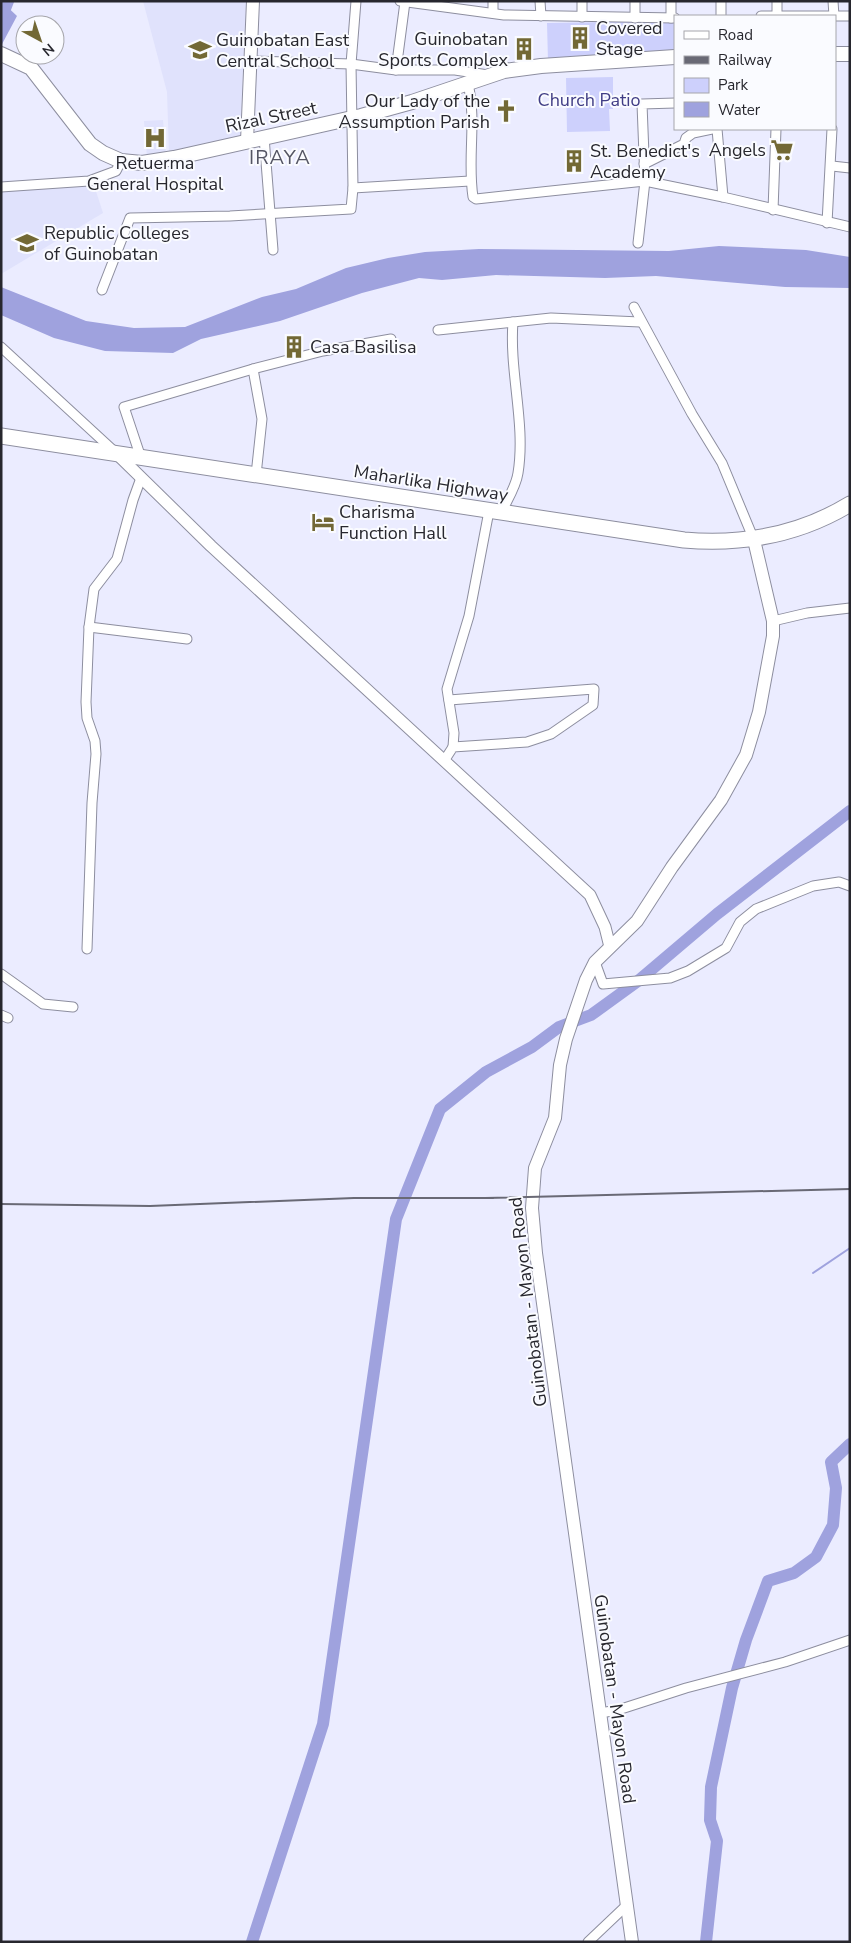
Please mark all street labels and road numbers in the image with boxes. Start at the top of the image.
street label: Rizal Street [223,95,320,138]
street label: Maharlika Highway [352,459,511,507]
street label: Guinobatan - Mayon Road [503,1196,553,1408]
street label: Guinobatan - Mayon Road [588,1593,642,1805]

